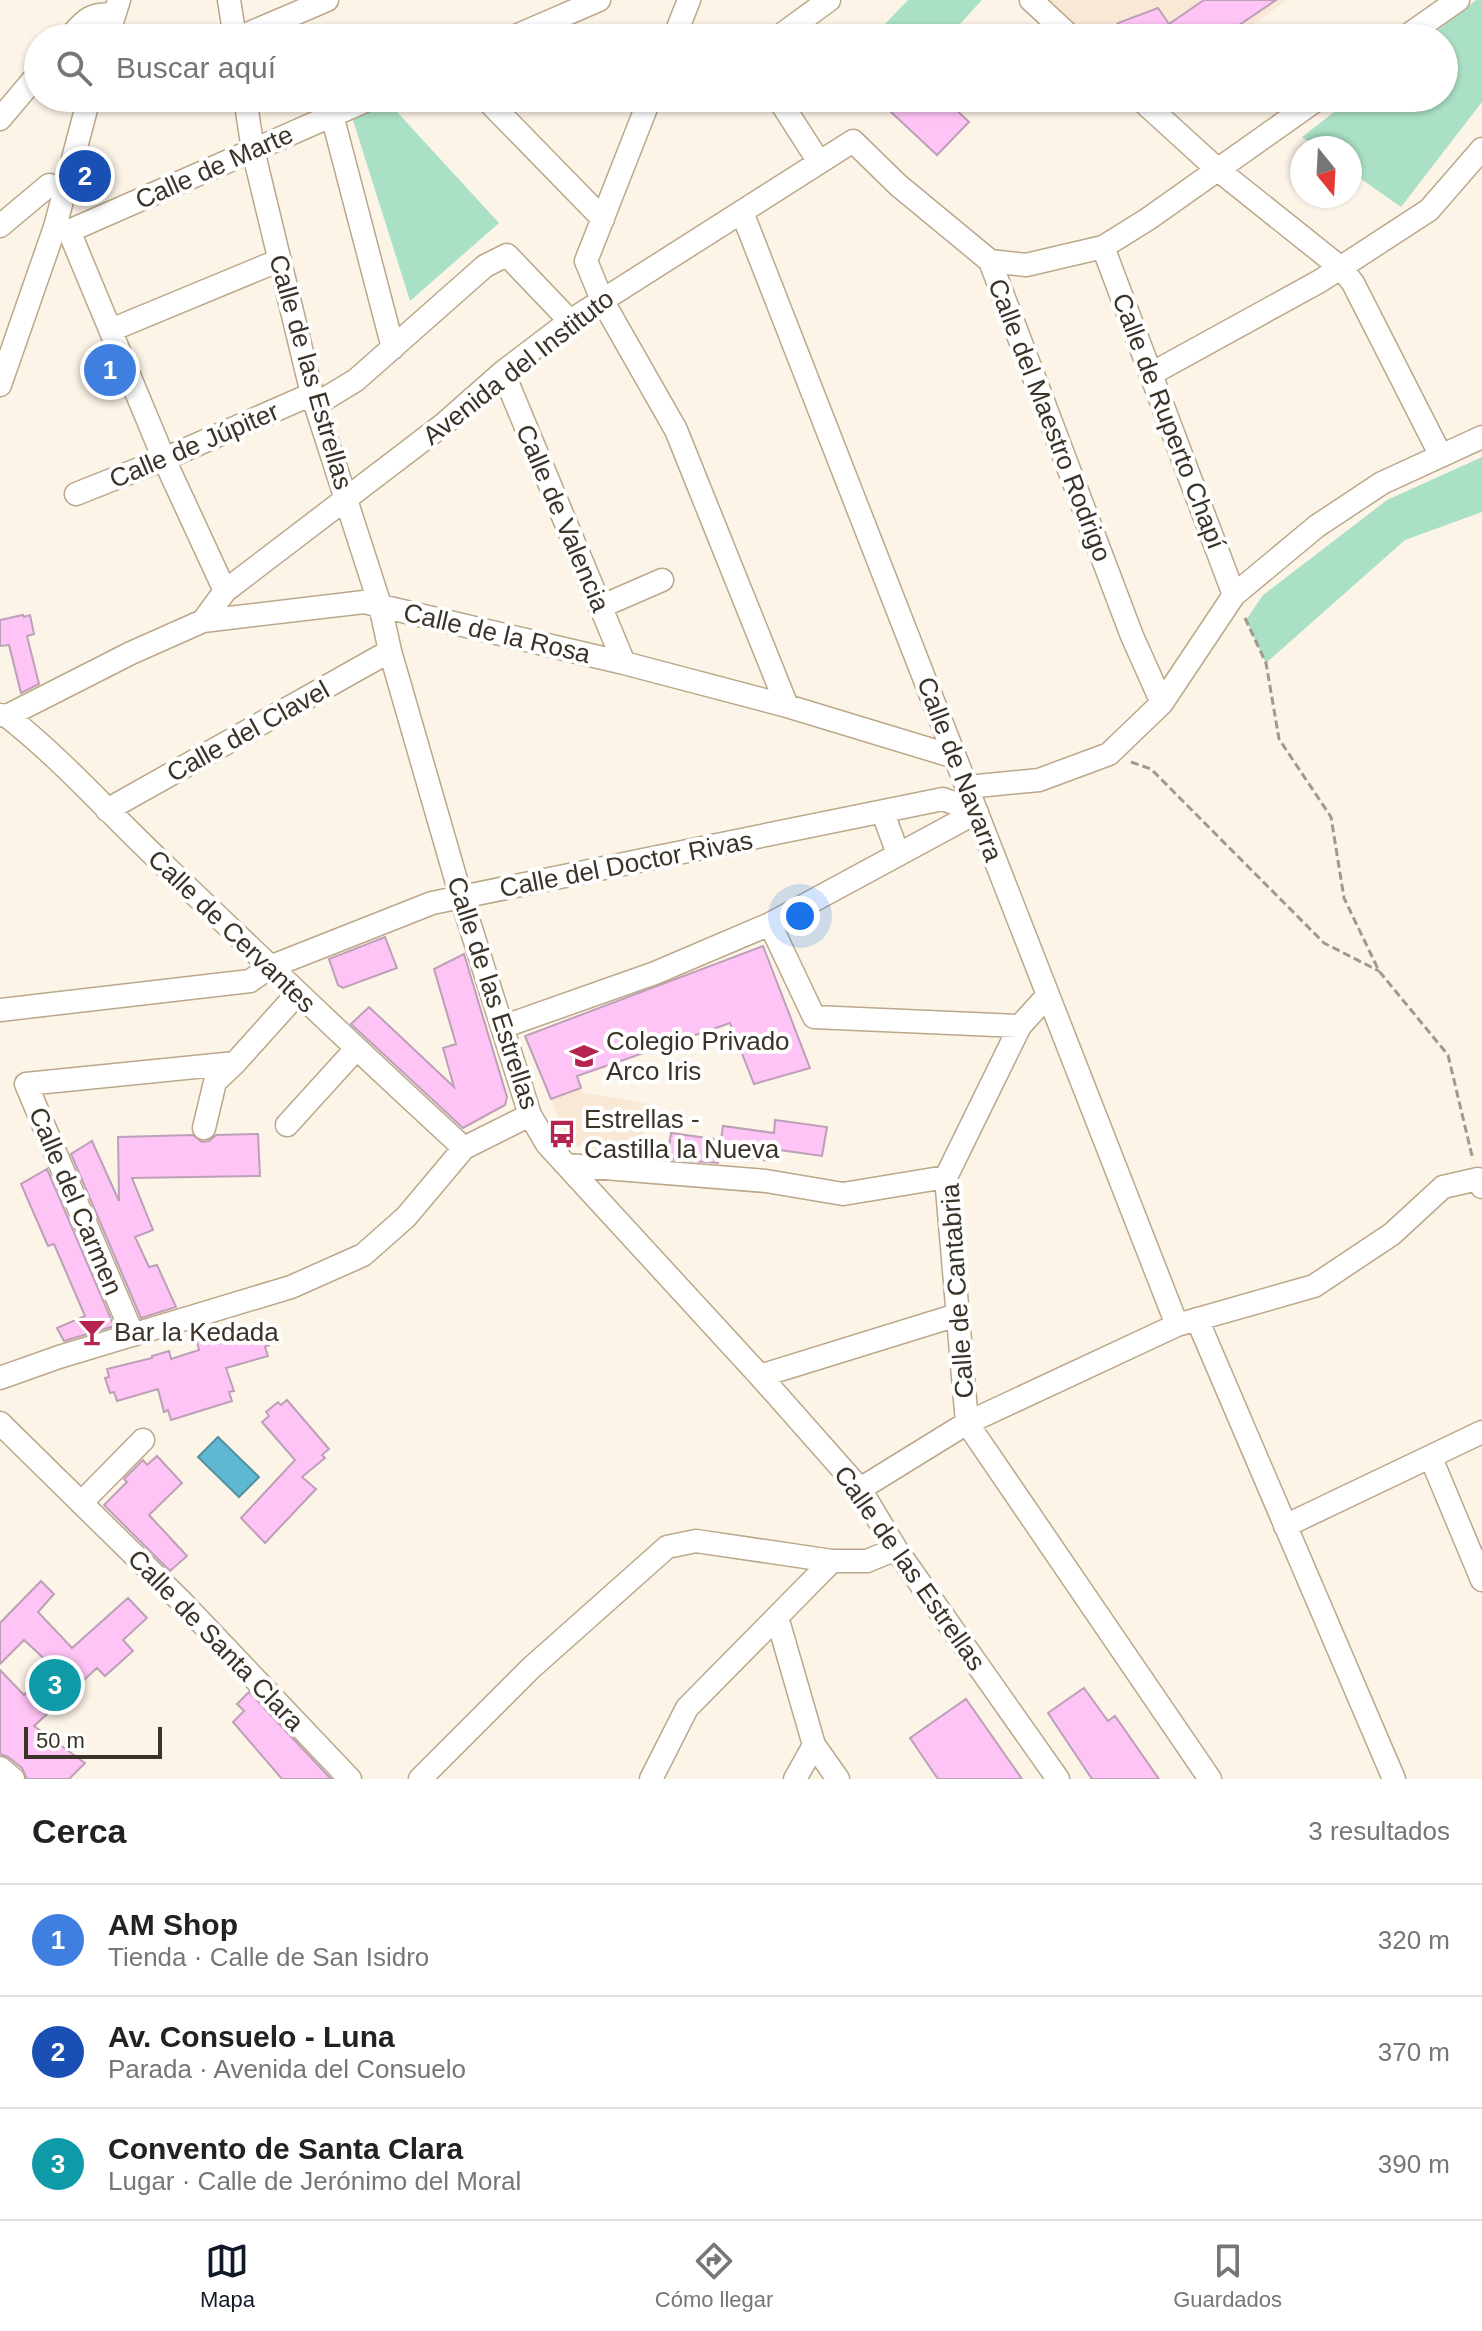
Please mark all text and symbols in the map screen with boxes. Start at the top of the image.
search box [24,24,1458,112]
icon: search [52,46,96,90]
text: Buscar aquí [116,51,276,84]
street label: Calle de Marte [131,119,297,215]
north arrow [1290,136,1362,208]
pin: 2 [59,146,111,206]
street label: Calle de las Estrellas [263,251,359,493]
street label: Calle del Maestro Rodrigo [982,274,1118,566]
street label: Avenida del Instituto [417,283,619,451]
street label: Calle de Ruperto Chapí [1106,289,1232,554]
pin: 1 [84,340,136,400]
street label: Calle de Júpiter [105,396,283,494]
street label: Calle de Valencia [510,420,616,617]
street label: Calle de la Rosa [401,597,594,669]
street label: Calle de Navarra [911,673,1009,866]
street label: Calle del Clavel [162,674,334,788]
street label: Calle del Doctor Rivas [497,825,755,903]
street label: Calle de Cervantes [142,843,322,1019]
street label: Calle de las Estrellas [441,873,545,1113]
your location [780,896,820,936]
place label: Colegio Privado Arco Iris [606,1026,790,1086]
school or university icon: Colegio Privado Arco Iris [569,1041,599,1071]
street label: Calle del Carmen [23,1103,129,1299]
place label: Estrellas - Castilla la Nueva [584,1104,780,1164]
bus stop icon: Estrellas - Castilla la Nueva [547,1119,577,1149]
street label: Calle de Cantabria [934,1182,979,1399]
bar icon: Bar la Kedada [77,1317,107,1347]
place label: Bar la Kedada [114,1317,279,1347]
street label: Calle de las Estrellas [828,1460,992,1676]
street label: Calle de Santa Clara [122,1543,310,1737]
pin: 3 [29,1655,81,1715]
scale bar [24,1723,162,1759]
text: 50 m [36,1728,85,1753]
text: Cerca [32,1812,127,1850]
text: 3 resultados [1308,1816,1450,1846]
text: AM Shop [108,1908,238,1941]
text: 1 [51,1925,65,1955]
text: 320 m [1378,1925,1450,1955]
text: Tienda · Calle de San Isidro [108,1942,429,1972]
text: Av. Consuelo - Luna [108,2020,395,2053]
text: 2 [51,2037,65,2067]
text: 370 m [1378,2037,1450,2067]
text: Parada · Avenida del Consuelo [108,2054,466,2084]
text: Convento de Santa Clara [108,2132,463,2165]
text: 3 [51,2149,65,2179]
text: 390 m [1378,2149,1450,2179]
text: Lugar · Calle de Jerónimo del Moral [108,2166,521,2196]
tab: Mapa [200,2239,255,2313]
tab: Cómo llegar [655,2239,773,2313]
tab: Guardados [1173,2239,1282,2313]

